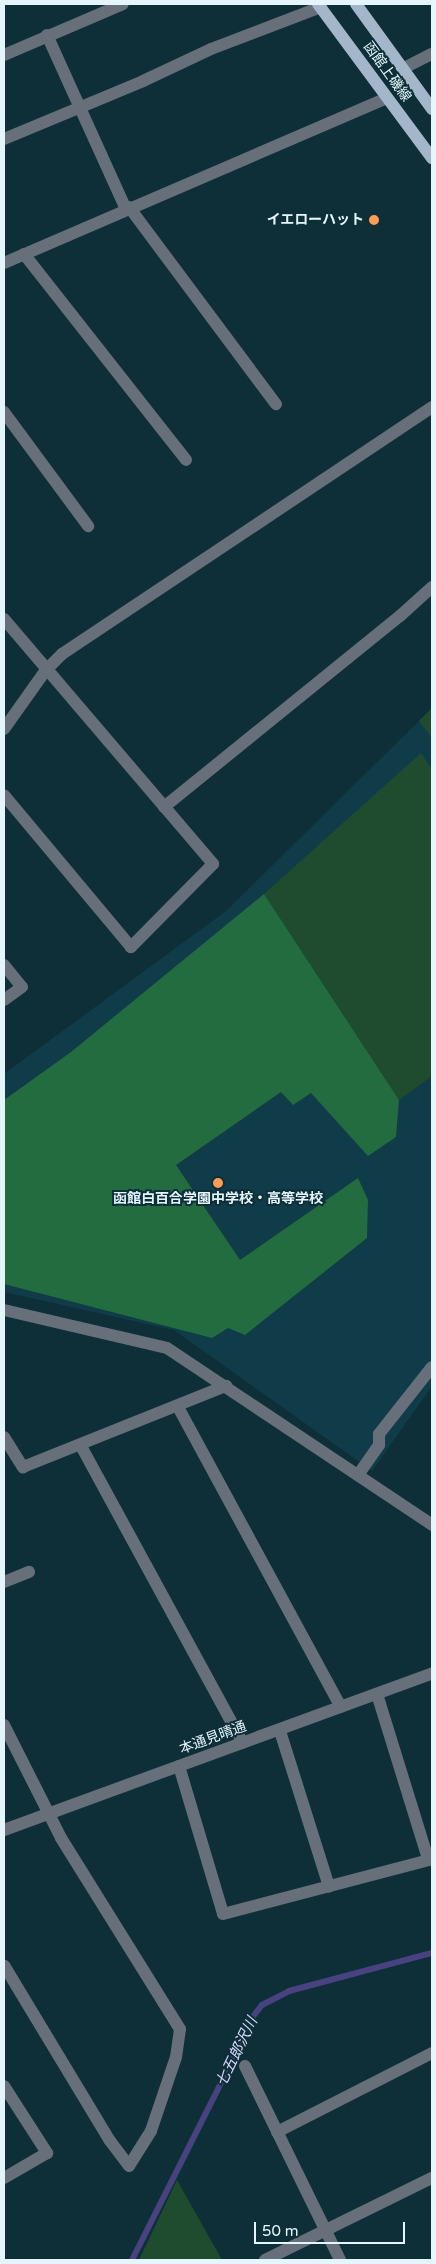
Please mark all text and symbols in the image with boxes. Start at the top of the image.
street label: 函館上磯線 [360,39,414,105]
place label: イエローハット [266,212,364,228]
marker: イエローハット [368,214,380,226]
marker: 函館白百合学園中学校・高等学校 [212,1177,224,1189]
place label: 函館白百合学園中学校・高等学校 [113,1191,323,1207]
street label: 本通見晴通 [177,1718,249,1758]
water label: 七五郎沢川 [212,2014,262,2090]
scale bar [256,2212,407,2244]
text: 50 m [262,2222,299,2240]

